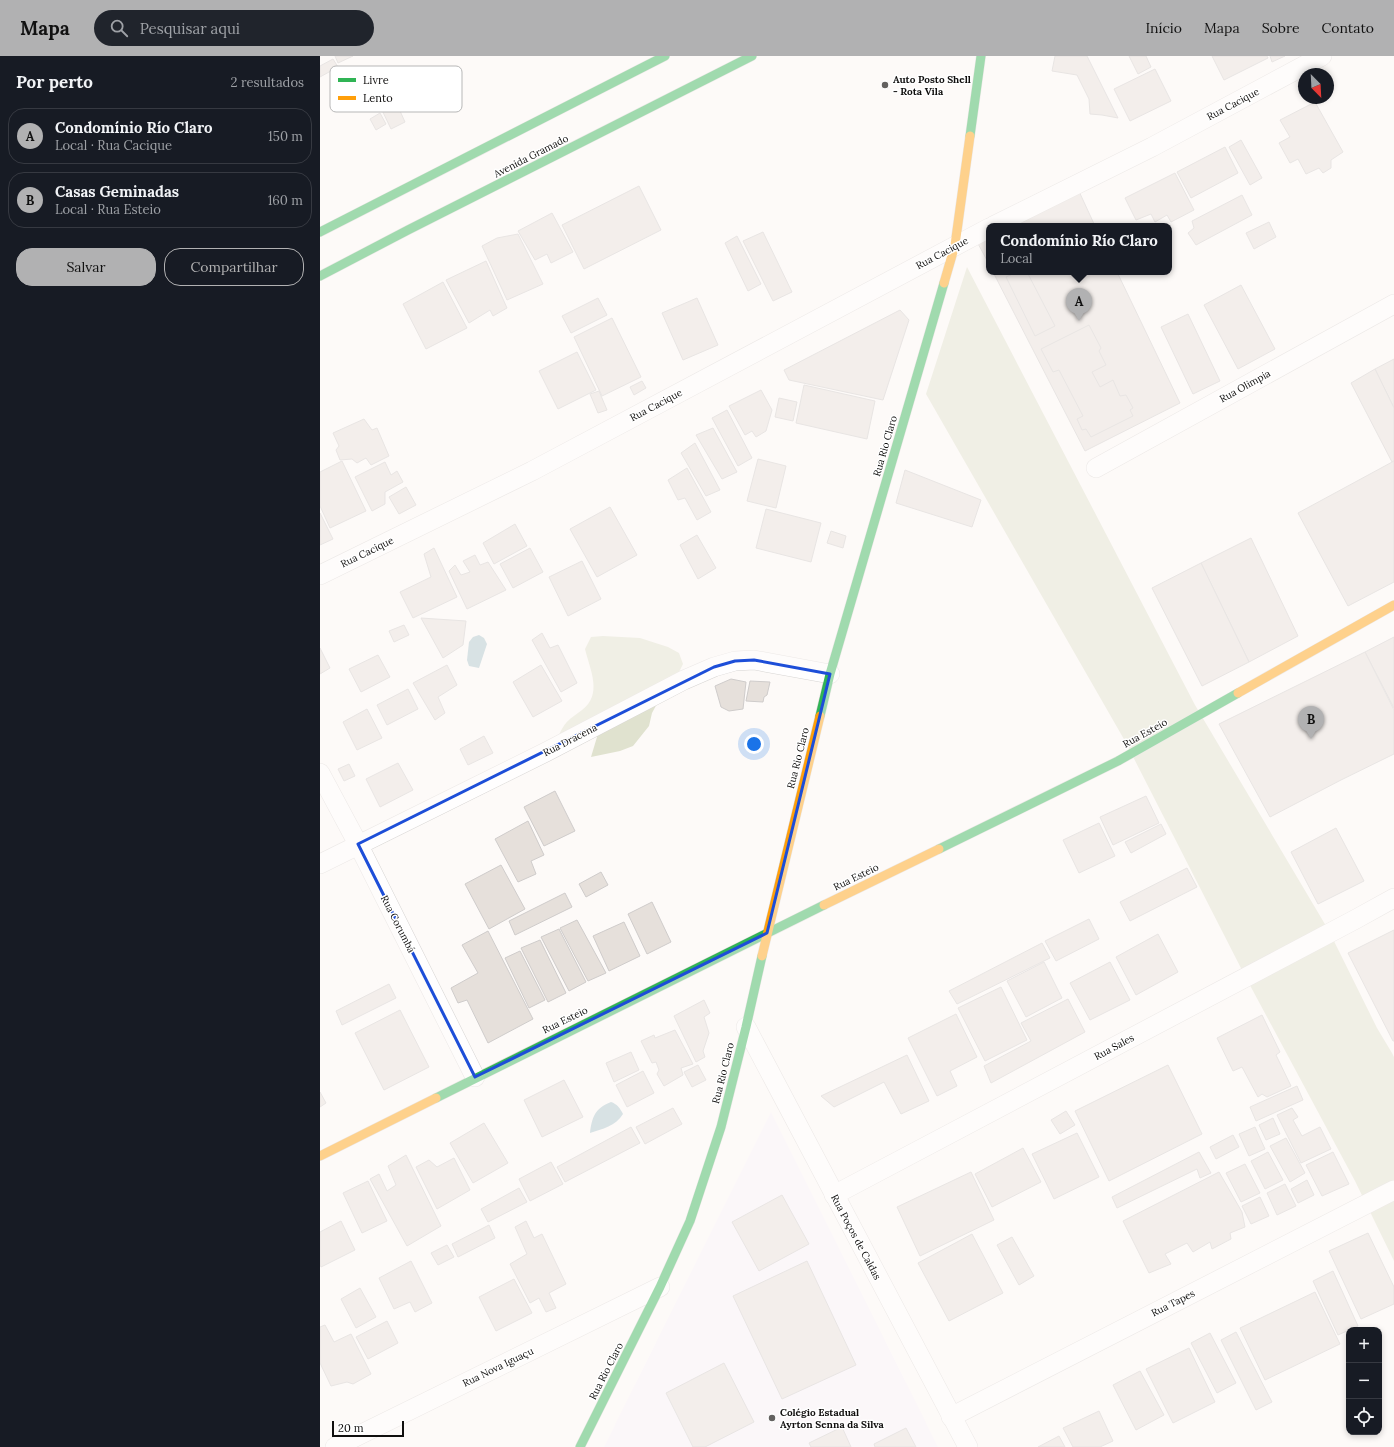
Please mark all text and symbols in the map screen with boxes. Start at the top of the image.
search box [94,10,374,46]
text: Mapa [20,16,70,40]
icon: search [108,17,130,39]
text: Pesquisar aqui [140,19,240,38]
text: Início [1145,19,1182,37]
text: Mapa [1204,19,1240,37]
text: Sobre [1262,19,1300,37]
text: Contato [1322,19,1374,37]
legend [330,66,462,112]
north arrow [1298,68,1334,104]
text: Por perto [16,71,93,93]
text: Livre [363,73,389,87]
place label: Auto Posto Shell - Rota Vila [893,73,971,98]
text: 2 resultados [231,74,304,91]
marker: Auto Posto Shell - Rota Vila [880,80,890,90]
street label: Rua Cacique [1205,85,1262,123]
text: Lento [363,91,393,105]
text: Condomínio Río Claro [55,118,213,137]
text: A [26,128,34,145]
text: 150 m [268,128,303,145]
street label: Avenida Gramado [491,132,571,181]
text: Local · Rua Cacique [55,137,172,154]
text: Casas Geminadas [55,182,179,201]
text: B [26,192,34,209]
text: 160 m [268,192,303,209]
text: Local · Rua Esteio [55,201,161,218]
popup [986,223,1172,275]
text: Condomínio Río Claro [1000,231,1158,250]
street label: Rua Cacique [914,234,971,272]
button: Salvar [16,248,156,286]
button: Compartilhar [164,248,304,286]
text: Local [1000,250,1033,267]
pin: A [1066,288,1092,321]
street label: Rua Olimpia [1217,367,1273,405]
street label: Rua Cacique [628,386,685,424]
street label: Rua Rio Claro [870,414,900,478]
street label: Rua Cacique [338,533,396,570]
pin: B [1298,706,1324,739]
street label: Rua Esteio [1120,715,1170,751]
street label: Rua Dracena [541,721,599,759]
street label: Rua Rio Claro [784,726,812,790]
your location [744,734,764,754]
street label: Rua Esteio [831,860,881,894]
street label: Rua Corumbá [378,893,418,955]
street label: Rua Esteio [540,1003,590,1037]
street label: Rua Sales [1092,1031,1137,1063]
street label: Rua Rio Claro [709,1041,737,1105]
street label: Rua Poços de Caldas [828,1192,884,1282]
street label: Rua Tapes [1149,1286,1197,1320]
map controls [1346,1327,1382,1435]
button: + [1346,1327,1382,1363]
street label: Rua Rio Claro [586,1340,626,1402]
street label: Rua Nova Iguaçu [460,1344,536,1390]
button: − [1346,1363,1382,1399]
button: locate [1346,1399,1382,1435]
place label: Colégio Estadual Ayrton Senna da Silva [780,1406,885,1431]
marker: Colégio Estadual Ayrton Senna da Silva [767,1413,777,1423]
scale bar [332,1419,404,1438]
text: 20 m [338,1421,363,1435]

